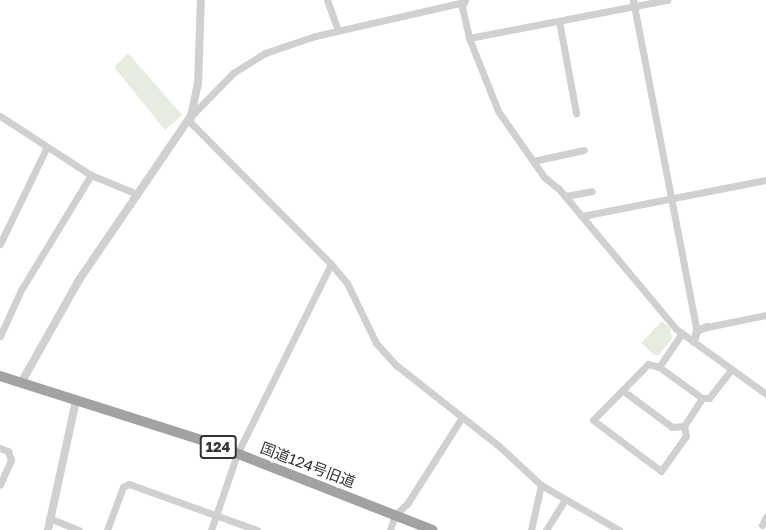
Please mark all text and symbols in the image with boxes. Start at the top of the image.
road number: 124 [198,436,238,458]
street label: 国道124号旧道 [258,439,358,491]

